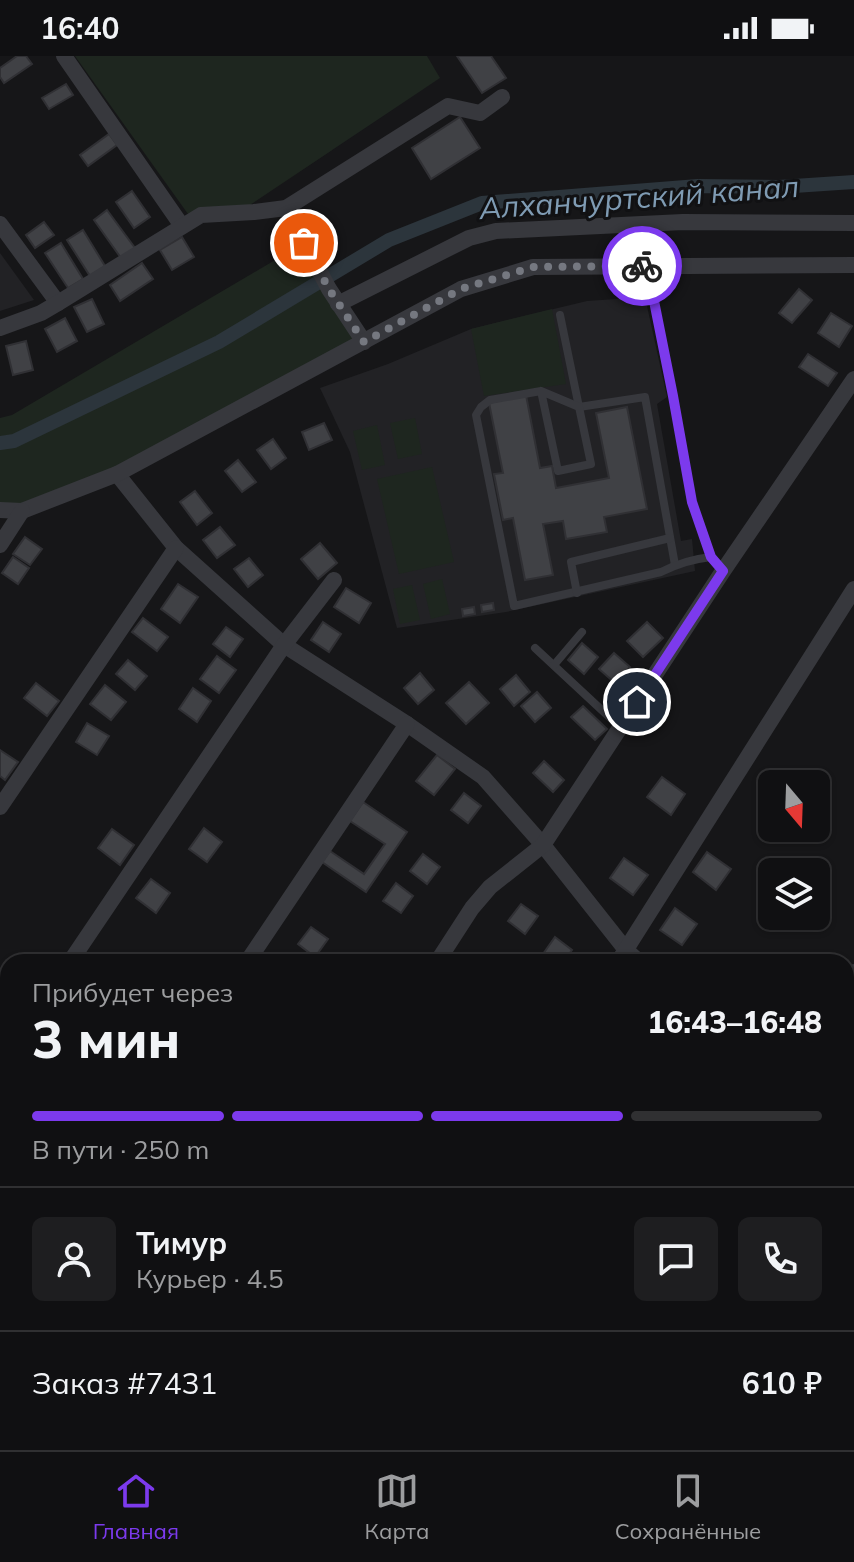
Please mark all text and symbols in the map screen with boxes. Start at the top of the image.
text: 16:40 [40,9,119,47]
water label: Алханчуртский канал [477,167,800,227]
pin [270,209,338,277]
icon: bag [282,221,326,265]
courier [602,226,682,306]
icon: bike [620,244,664,288]
pin [603,668,671,736]
icon: home [615,680,659,724]
north arrow [758,770,830,842]
map controls [758,770,830,930]
button: layers [758,858,830,930]
text: Прибудет через [32,976,233,1009]
text: 16:43–16:48 [647,1003,822,1041]
text: 3 мин [32,1006,180,1071]
text: В пути · 250 m [32,1133,209,1166]
button: person [32,1217,116,1301]
button: chat [634,1217,718,1301]
button: phone [738,1217,822,1301]
text: Тимур [136,1224,227,1262]
text: Курьер · 4.5 [136,1262,284,1295]
text: Заказ #7431 [32,1364,217,1402]
text: 610 ₽ [742,1364,822,1402]
tab: Главная [93,1469,179,1545]
tab: Карта [365,1469,429,1545]
tab: Сохранённые [615,1469,761,1545]

